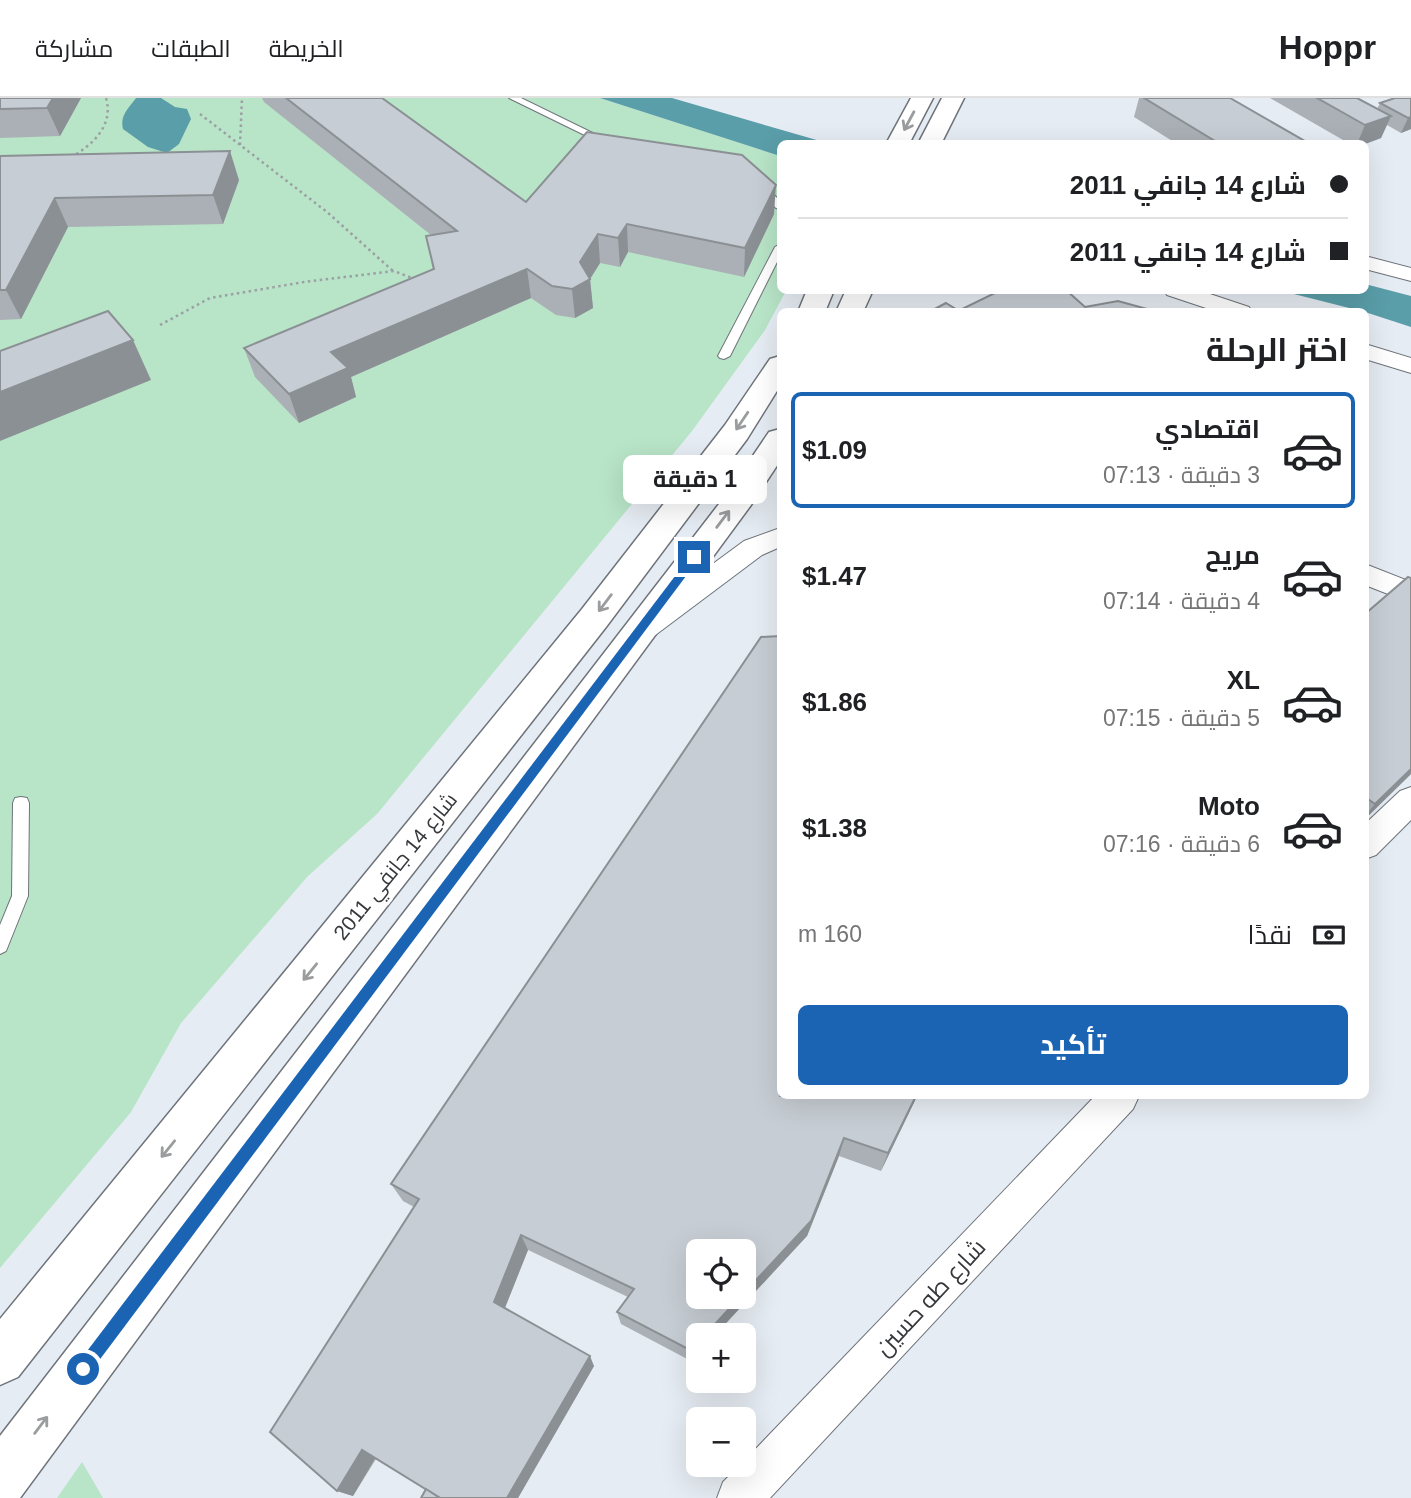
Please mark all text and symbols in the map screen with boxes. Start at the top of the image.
text: Hoppr [1279,29,1376,66]
text: مشاركة [35,35,113,62]
text: الطبقات [151,35,231,62]
text: الخريطة [269,35,344,62]
one-way arrow [902,110,916,131]
text: شارع 14 جانفي 2011 [1070,170,1306,200]
text: شارع 14 جانفي 2011 [1070,237,1306,267]
text: اختر الرحلة [1206,332,1348,368]
one-way arrow [735,411,749,431]
text: اقتصادي [1155,414,1260,444]
icon: car [1281,419,1344,482]
text: $1.09 [802,435,867,465]
callout: 1 دقيقة [622,456,766,504]
text: 3 دقيقة · 07:13 [1103,462,1260,488]
text: 1 دقيقة [653,466,737,492]
one-way arrow [716,511,731,529]
text: مريح [1205,540,1260,570]
route end [678,541,710,573]
icon: car [1281,545,1344,608]
text: $1.47 [802,561,867,591]
text: 4 دقيقة · 07:14 [1103,588,1260,614]
one-way arrow [598,593,613,612]
text: XL [1227,665,1260,695]
icon: car [1281,671,1344,734]
text: $1.86 [802,687,867,717]
text: 5 دقيقة · 07:15 [1103,705,1260,731]
street label: شارع 14 جانفي 2011 [329,788,465,947]
text: Moto [1198,791,1260,821]
icon: car [1281,797,1344,860]
text: $1.38 [802,813,867,843]
text: 6 دقيقة · 07:16 [1103,831,1260,857]
icon: cash [1310,916,1348,954]
text: نقدًا [1248,920,1292,950]
text: 160 m [798,921,862,947]
one-way arrow [303,962,318,981]
button: تأكيد [798,1005,1348,1085]
one-way arrow [160,1140,176,1158]
street label: شارع طه حسين [869,1233,993,1363]
map controls [686,1239,756,1477]
button: locate [686,1239,756,1309]
button: + [686,1323,756,1393]
route start [67,1353,99,1385]
button: − [686,1407,756,1477]
one-way arrow [34,1416,48,1435]

